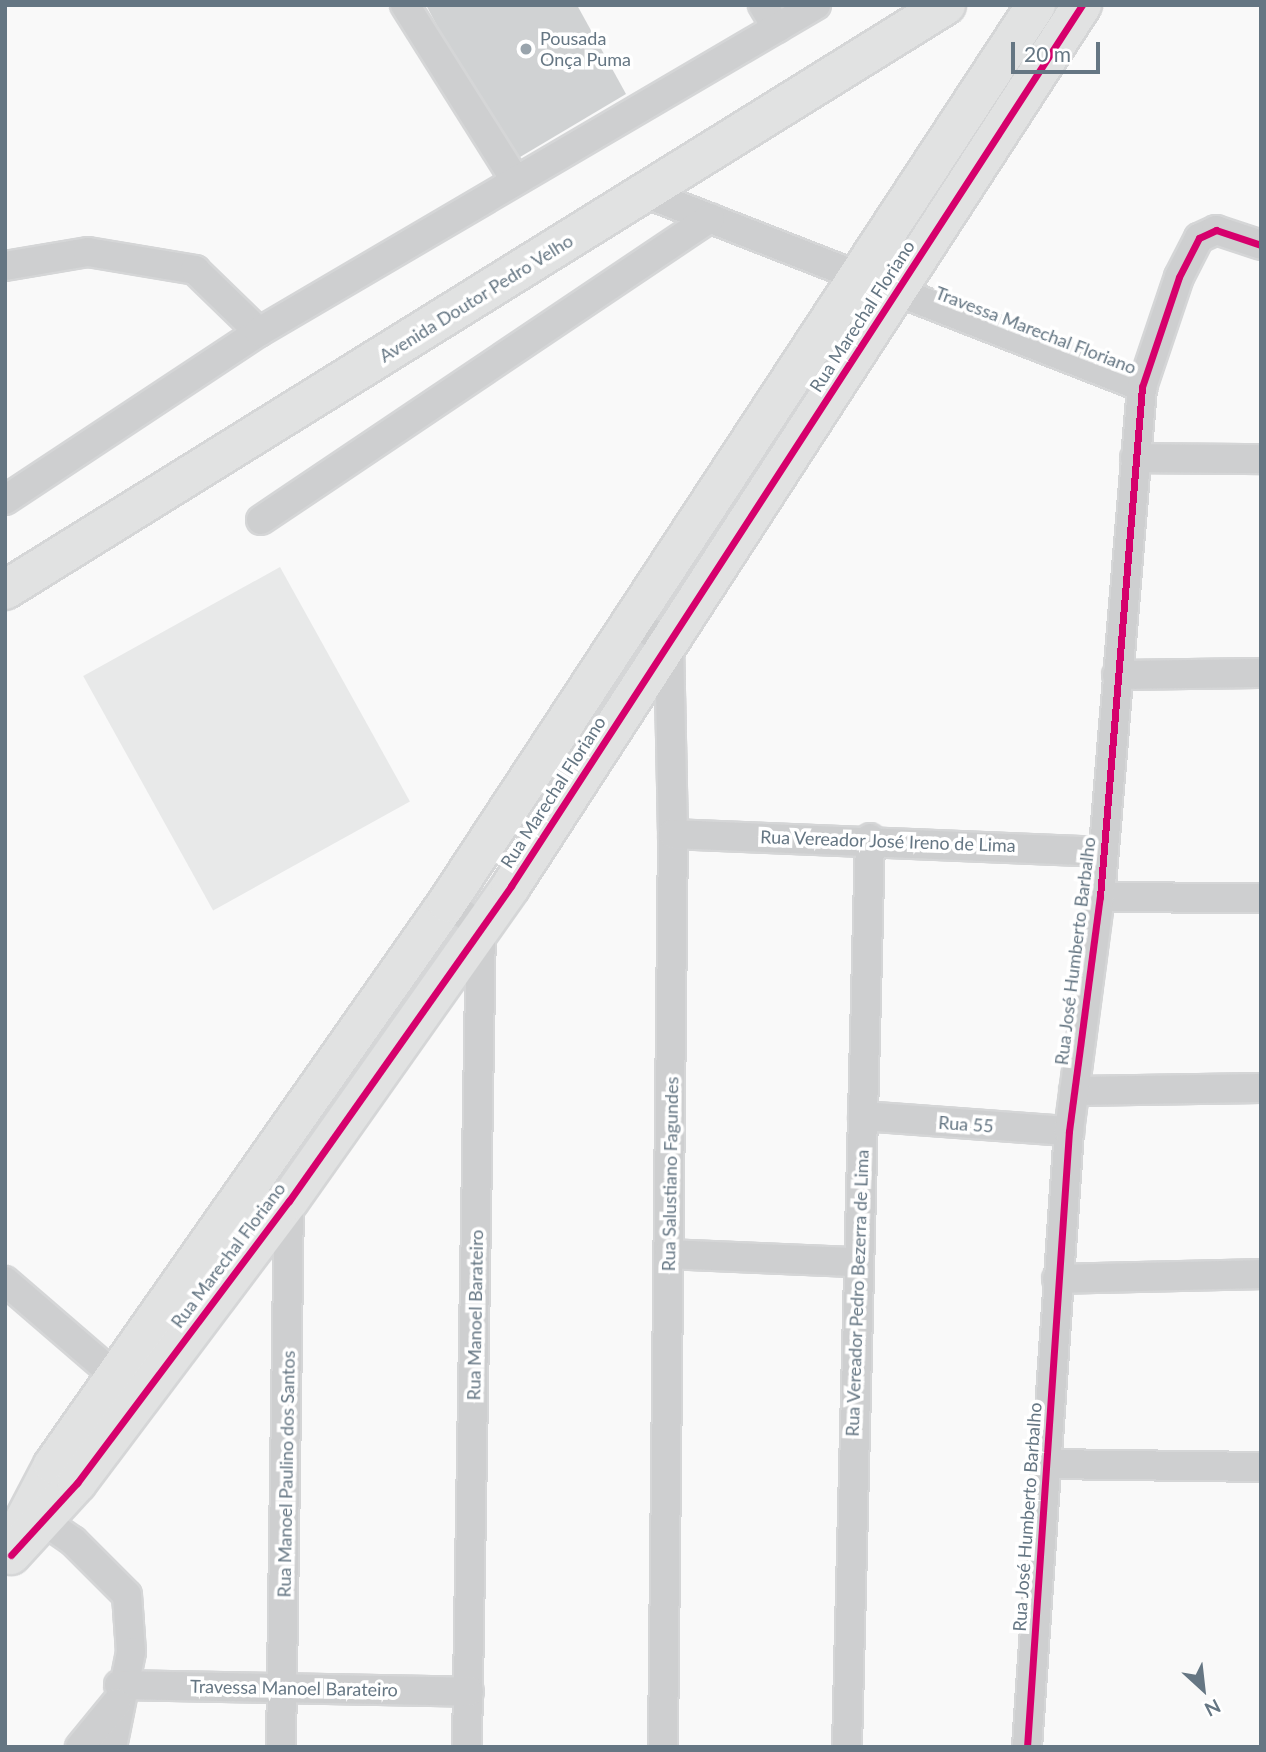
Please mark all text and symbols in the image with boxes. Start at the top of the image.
place label: Pousada Onça Puma [540,28,631,70]
scale bar [1014,28,1103,72]
marker: Pousada Onça Puma [518,41,534,57]
text: 20 m [1024,41,1071,66]
street label: Avenida Doutor Pedro Velho [375,229,577,367]
street label: Rua Marechal Floriano [805,236,919,396]
street label: Travessa Marechal Floriano [932,282,1140,378]
street label: Rua Marechal Floriano [496,712,610,872]
street label: Rua Vereador José Ireno de Lima [759,826,1017,856]
street label: Rua José Humberto Barbalho [1050,835,1100,1067]
street label: Rua Salustiano Fagundes [658,1076,682,1272]
street label: Rua 55 [938,1111,994,1137]
street label: Rua Vereador Pedro Bezerra de Lima [841,1149,873,1437]
street label: Rua Marechal Floriano [166,1178,290,1332]
street label: Rua Manoel Barateiro [463,1229,487,1401]
street label: Rua Manoel Paulino dos Santos [273,1350,299,1598]
street label: Rua José Humberto Barbalho [1008,1401,1046,1633]
north arrow [1168,1654,1238,1724]
street label: Travessa Manoel Barateiro [190,1675,398,1701]
text: N [1201,1695,1225,1722]

